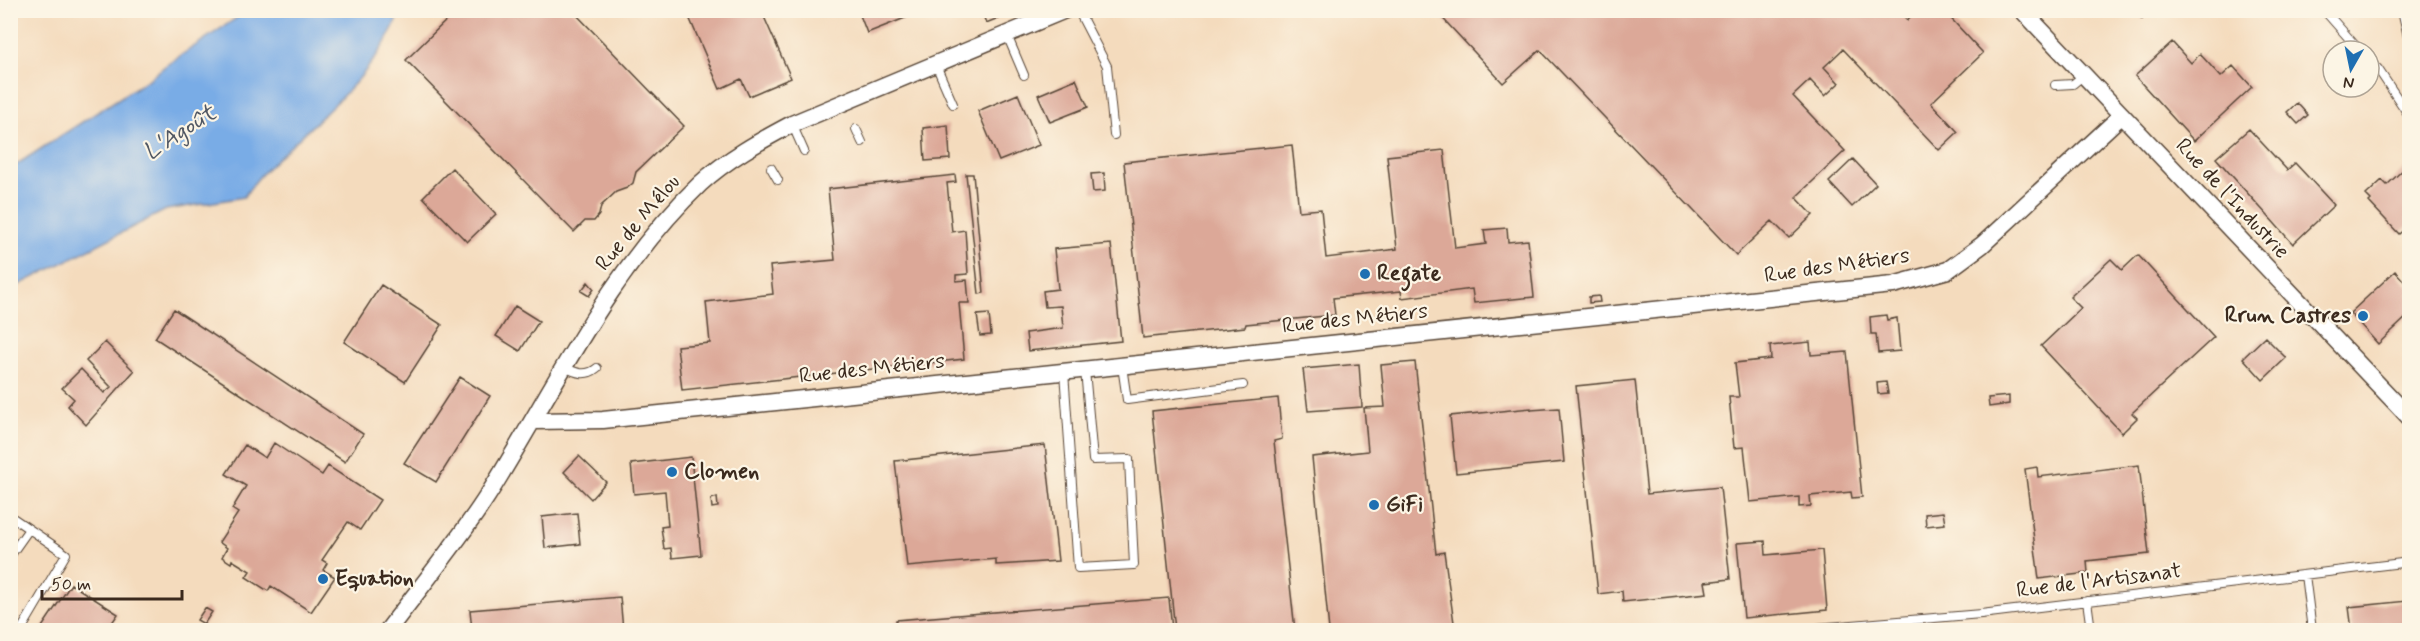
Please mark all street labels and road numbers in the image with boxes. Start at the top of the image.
street label: Rue de l'Industrie [2169,133,2295,265]
street label: Rue de Mélou [589,169,687,277]
street label: Rue des Métiers [1762,242,1912,290]
street label: Rue des Métiers [1281,297,1430,341]
street label: Rue des Métiers [798,347,947,391]
street label: Rue de l'Artisanat [2015,557,2183,605]

